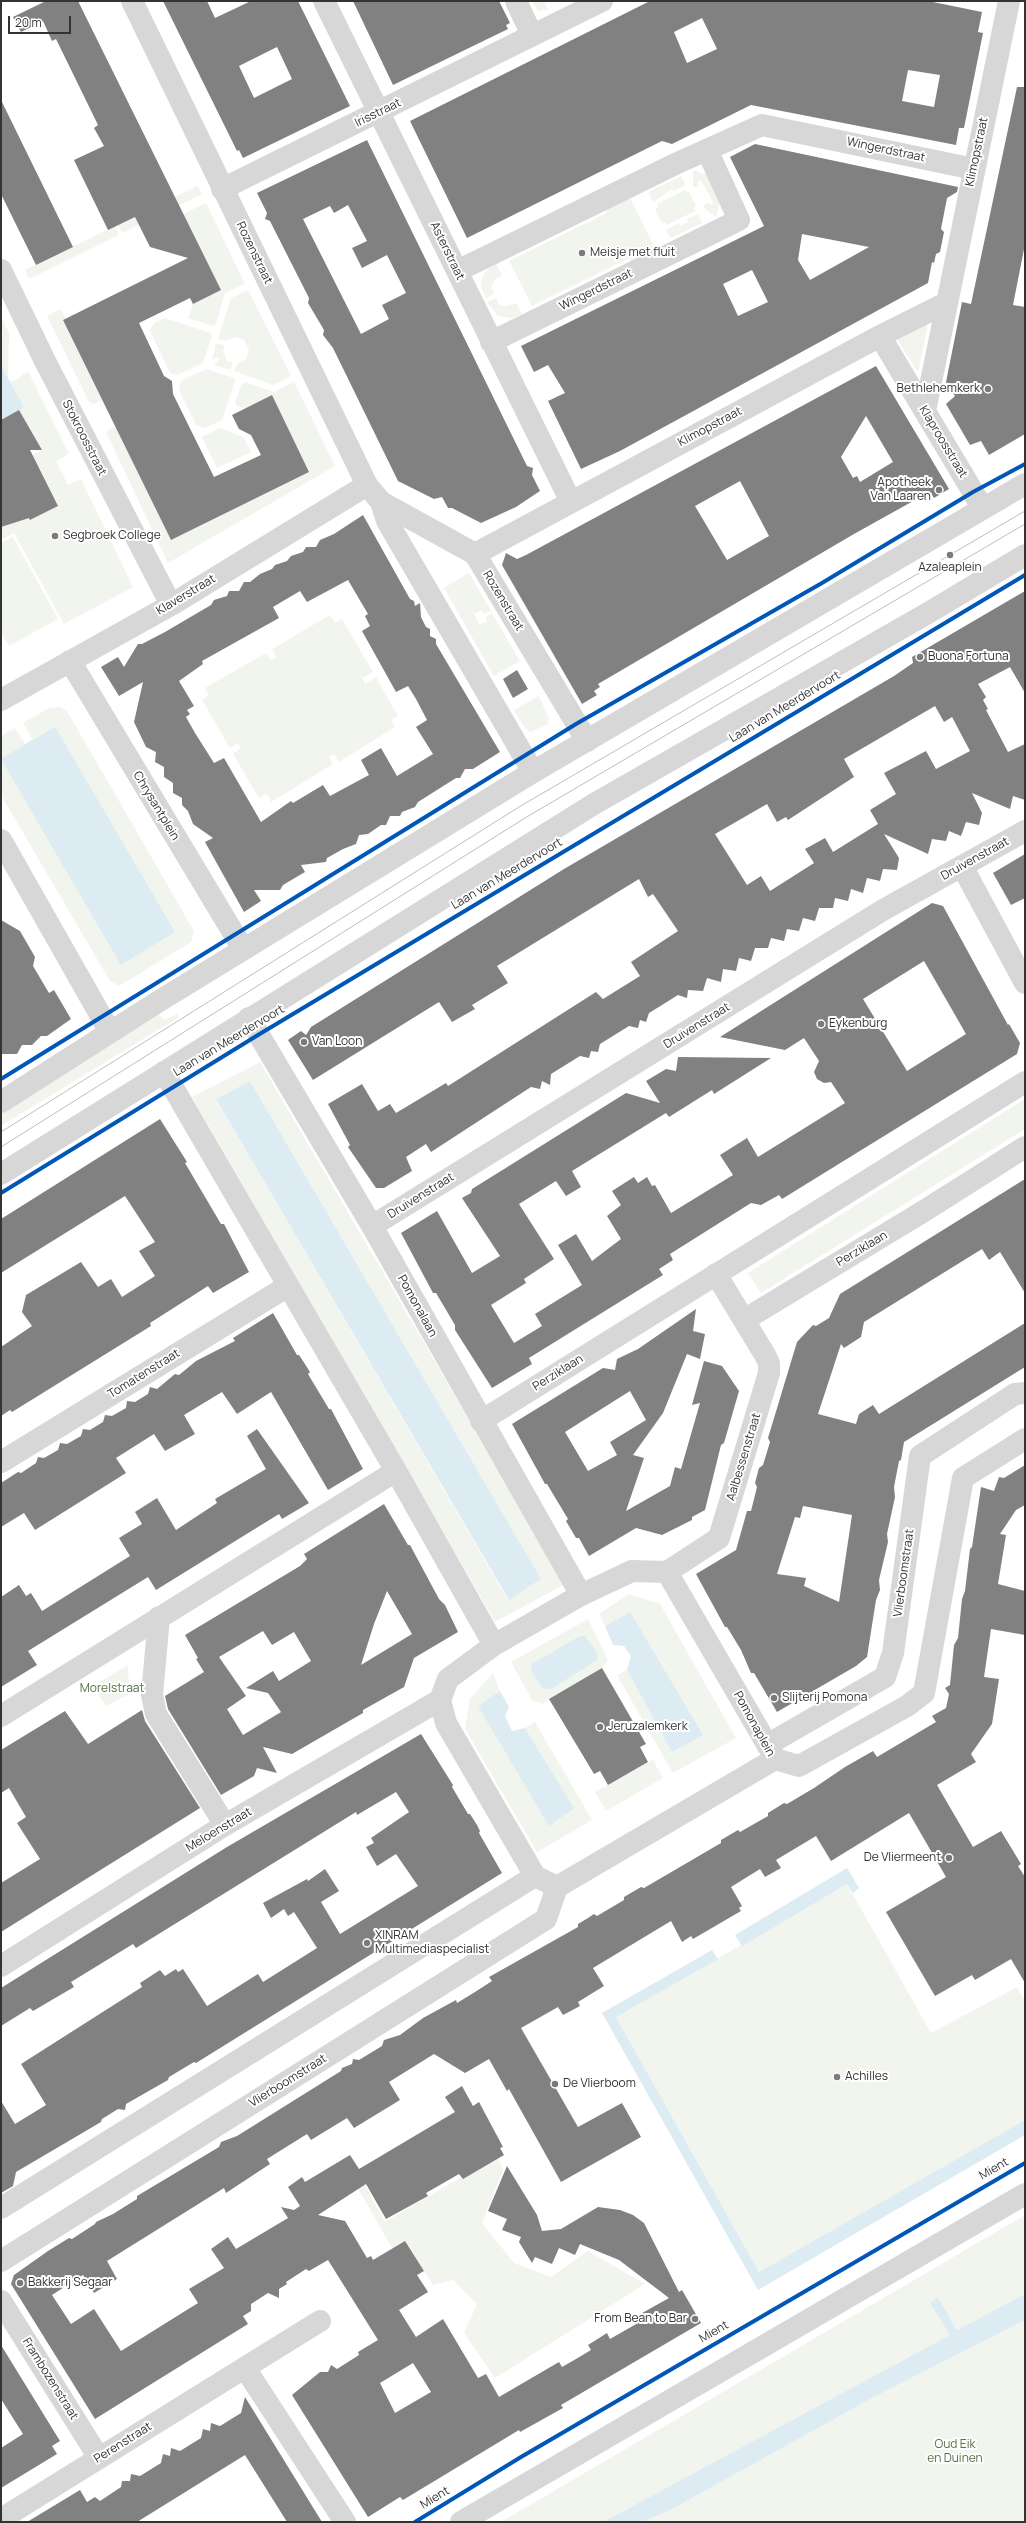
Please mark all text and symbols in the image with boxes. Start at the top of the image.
scale bar [10,8,73,34]
text: 20 m [15,14,42,31]
street label: Irisstraat [353,96,403,130]
street label: Klimopstraat [963,116,991,188]
street label: Wingerdstraat [846,135,926,165]
street label: Rozenstraat [233,219,275,287]
street label: Asterstraat [427,220,467,282]
place label: Meisje met fluit [590,246,675,260]
marker: Meisje met fluit [577,248,587,258]
street label: Wingerdstraat [557,266,635,314]
place label: Bethlehemkerk [897,382,980,396]
marker: Bethlehemkerk [983,384,993,394]
street label: Stokroosstraat [59,398,109,478]
street label: Klaproosstraat [916,403,970,481]
street label: Klimopstraat [676,404,744,450]
place label: Apotheek Van Laaren [870,476,931,504]
marker: Apotheek Van Laaren [934,485,944,495]
place label: Segbroek College [63,529,161,543]
marker: Segbroek College [50,531,60,541]
marker: Azaleaplein [945,550,955,560]
place label: Azaleaplein [918,561,982,575]
street label: Rozenstraat [479,568,527,634]
street label: Klaverstraat [154,572,218,618]
place label: Buona Fortuna [928,650,1009,664]
marker: Buona Fortuna [915,652,925,662]
street label: Laan van Meerdervoort [727,668,843,746]
street label: Chrysantplein [130,769,182,843]
street label: Druivenstraat [939,834,1011,884]
street label: Laan van Meerdervoort [449,835,565,913]
street label: Druivenstraat [661,1000,733,1052]
street label: Laan van Meerdervoort [171,1002,287,1080]
place label: Eykenburg [829,1017,887,1031]
marker: Eykenburg [816,1019,826,1029]
place label: Van Loon [312,1035,362,1049]
marker: Van Loon [299,1037,309,1047]
street label: Druivenstraat [385,1170,457,1222]
street label: Perziklaan [834,1228,890,1270]
street label: Pomonalaan [394,1273,440,1339]
street label: Tomatenstraat [105,1346,183,1402]
street label: Perziklaan [530,1352,586,1394]
street label: Aalbessenstraat [724,1411,764,1503]
street label: Vlierboomstraat [891,1528,917,1618]
park label: Morelstraat [80,1682,144,1696]
street label: Pomonaplein [730,1689,778,1759]
place label: Slijterij Pomona [782,1691,867,1705]
marker: Slijterij Pomona [769,1693,779,1703]
place label: Jeruzalemkerk [608,1720,688,1734]
marker: Jeruzalemkerk [595,1722,605,1732]
street label: Meloenstraat [183,1805,255,1855]
place label: De Vliermeent [864,1851,941,1865]
marker: De Vliermeent [944,1853,954,1863]
place label: XINRAM Multimediaspecialist [375,1929,489,1957]
marker: XINRAM Multimediaspecialist [362,1938,372,1948]
street label: Vlierboomstraat [247,2051,329,2111]
place label: Achilles [845,2070,888,2084]
marker: Achilles [832,2072,842,2082]
place label: De Vlierboom [563,2077,636,2091]
marker: De Vlierboom [550,2079,560,2089]
street label: Mient [977,2155,1011,2183]
place label: Bakkerij Segaar [28,2276,113,2290]
marker: Bakkerij Segaar [15,2278,25,2288]
place label: From Bean to Bar [594,2312,687,2326]
marker: From Bean to Bar [690,2314,700,2324]
street label: Mient [697,2318,731,2346]
street label: Frambozenstraat [19,2335,81,2423]
street label: Perenstraat [91,2419,155,2467]
park label: Oud Eik en Duinen [927,2438,983,2466]
street label: Mient [418,2484,452,2512]

